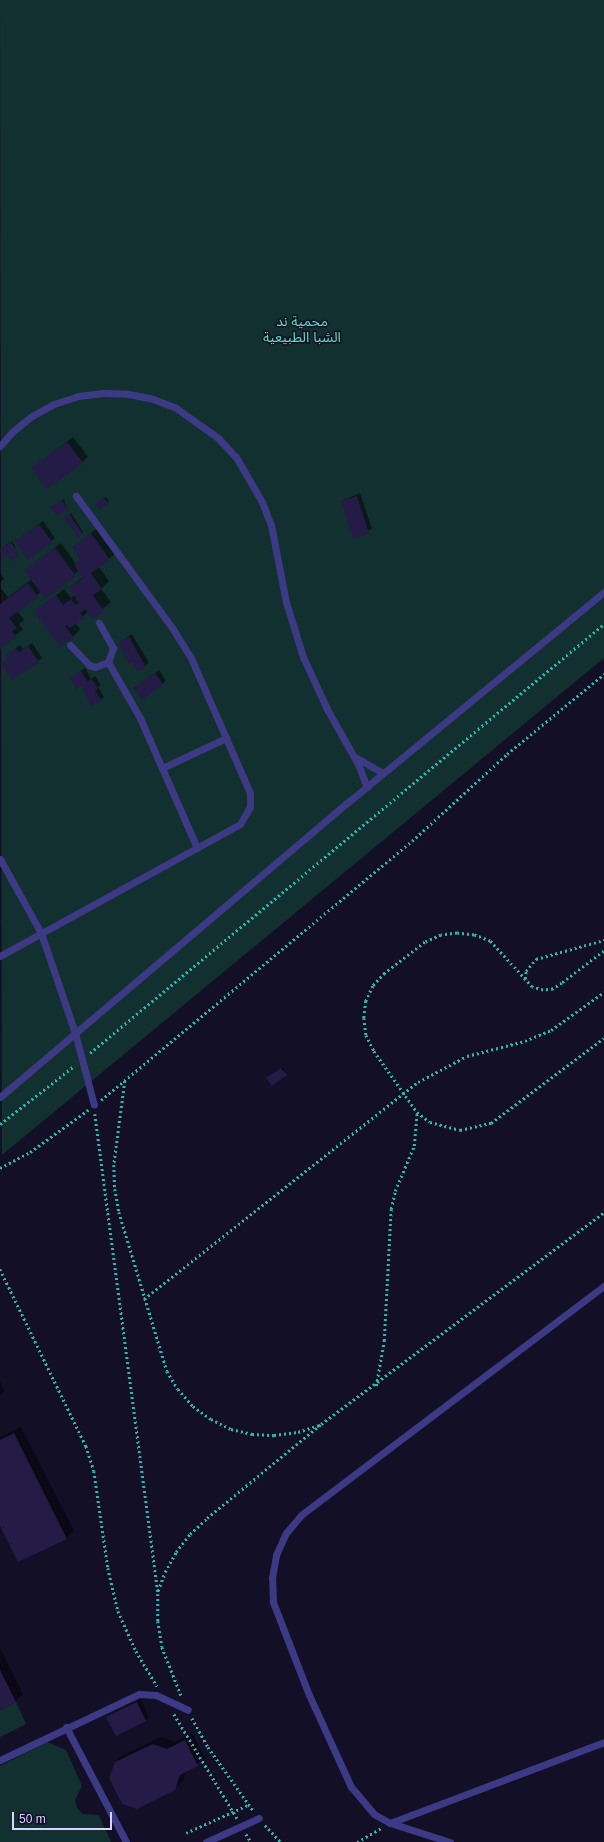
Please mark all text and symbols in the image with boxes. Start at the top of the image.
park label: محمية ند الشبا الطبيعية [263,313,341,346]
scale bar [14,1804,114,1830]
text: 50 m [19,1812,46,1826]

